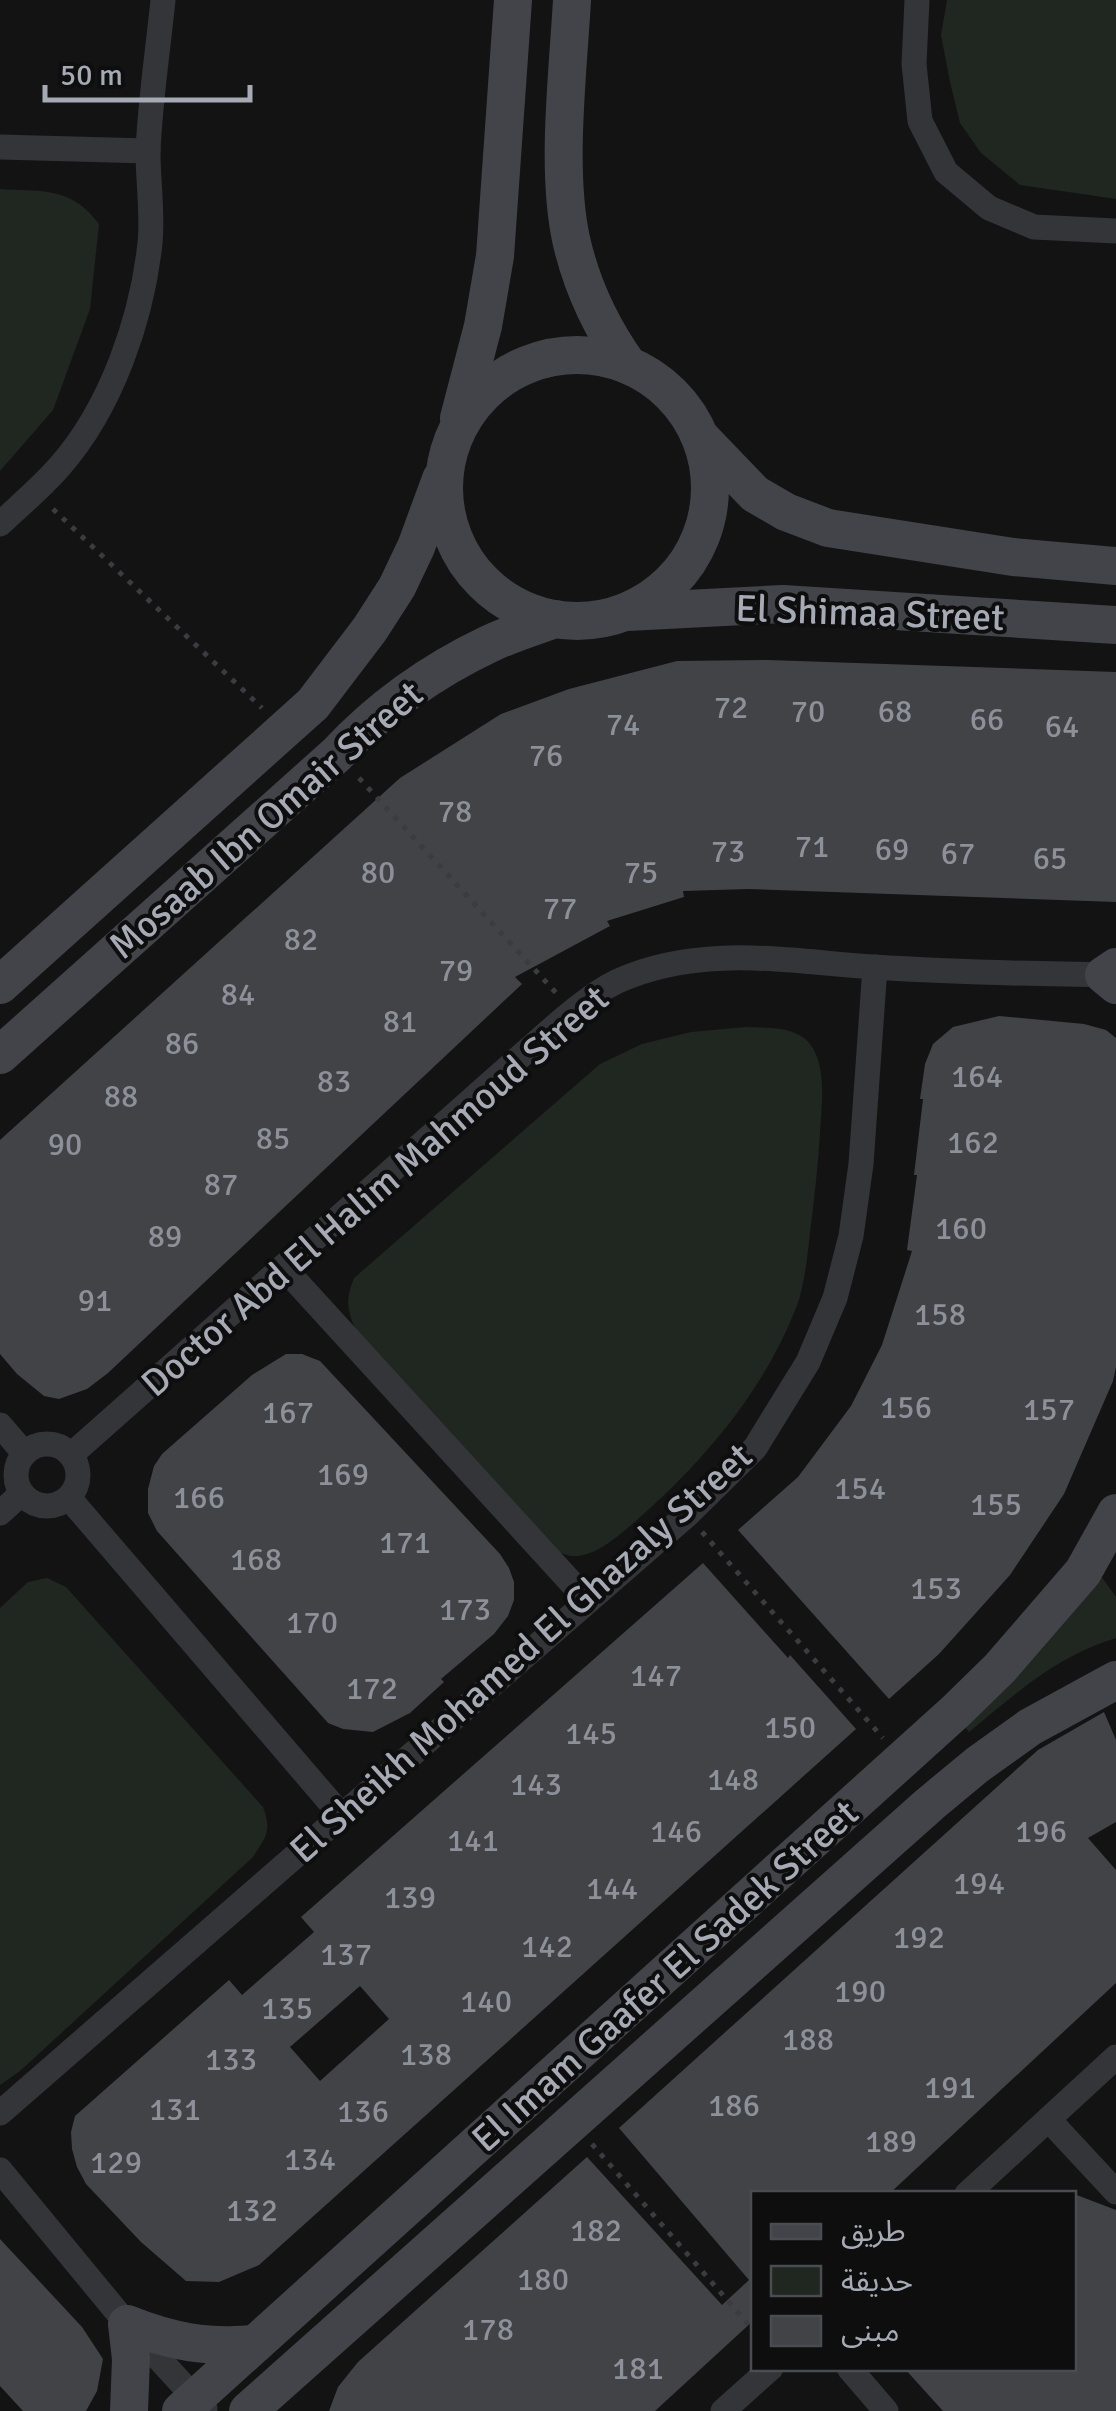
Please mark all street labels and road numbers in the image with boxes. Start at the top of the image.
street label: El Shimaa Street [735,585,1005,641]
street label: Mosaab Ibn Omair Street [99,671,433,969]
street label: Doctor Abd El Halim Mahmoud Street [132,975,618,1407]
street label: El Sheikh Mohamed El Ghazaly Street [280,1433,762,1873]
street label: El Imam Gaafer El Sadek Street [462,1790,868,2162]

